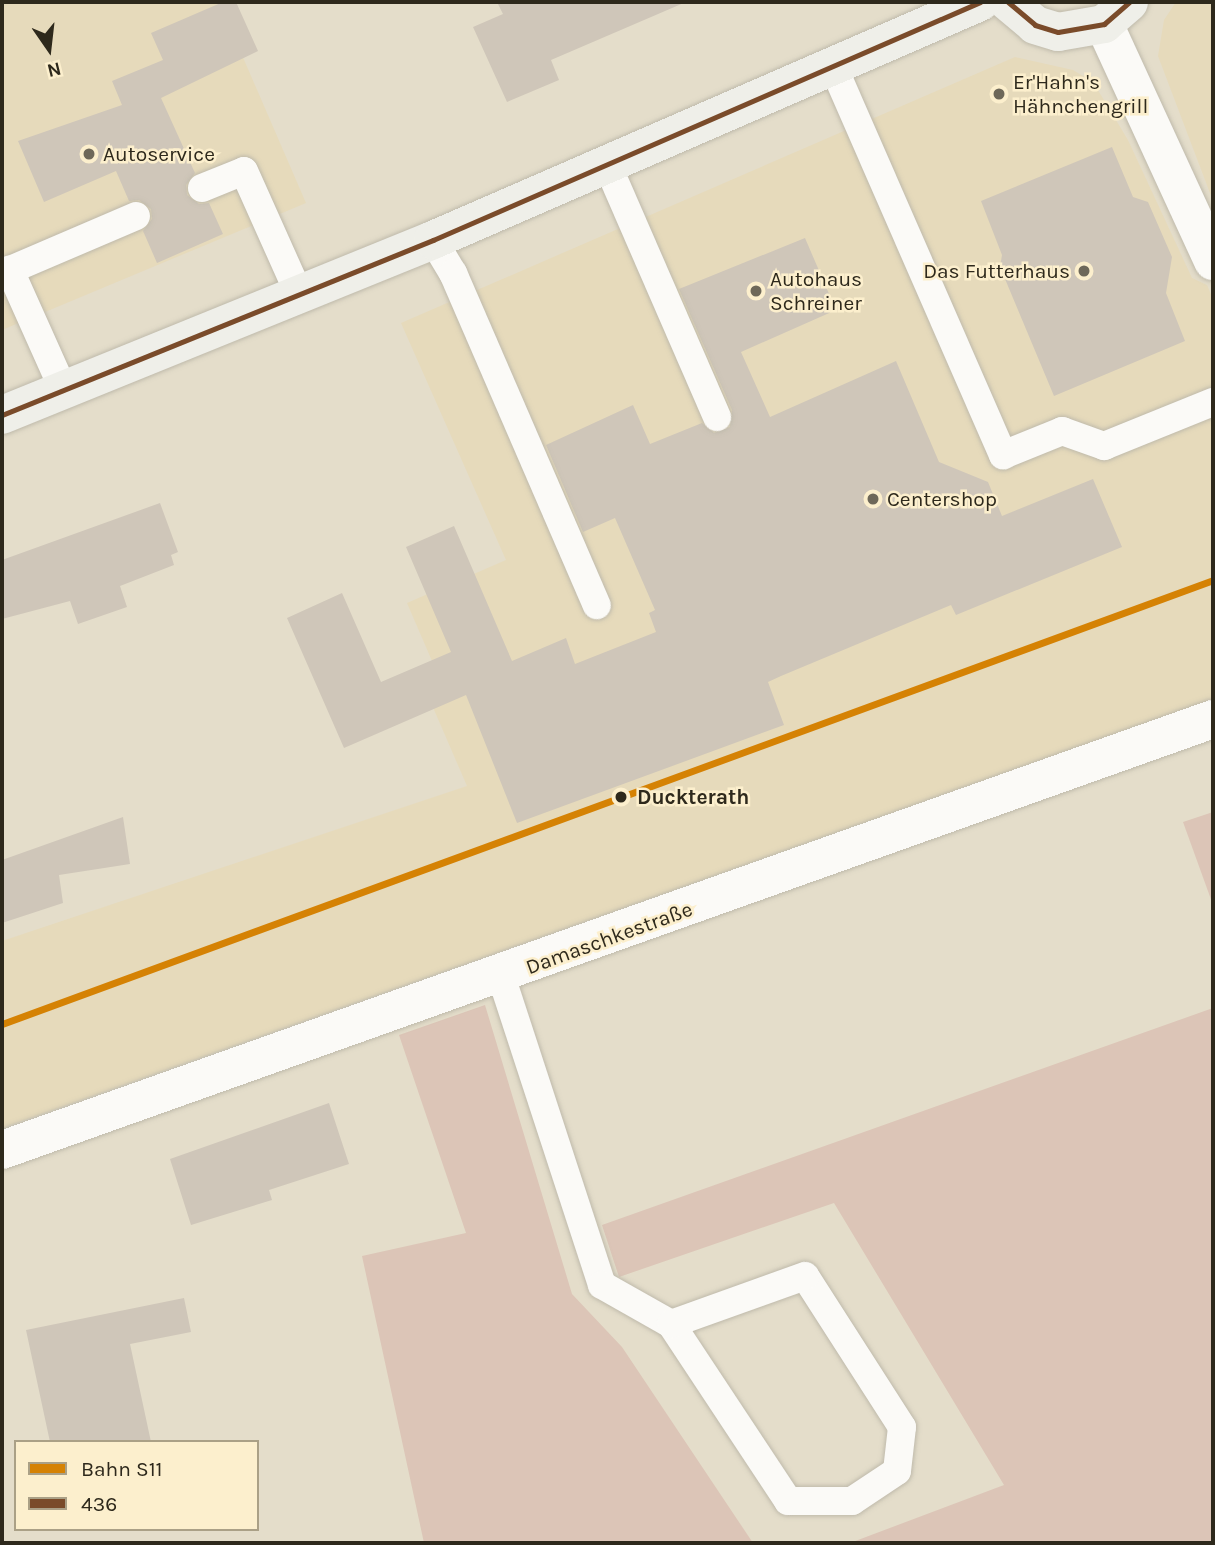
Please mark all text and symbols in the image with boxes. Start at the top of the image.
north arrow [14,14,84,84]
text: N [45,57,63,82]
place label: Er'Hahn's Hähnchengrill [1013,69,1148,119]
marker: Er'Hahn's Hähnchengrill [991,86,1007,102]
place label: Autoservice [103,141,215,167]
marker: Autoservice [81,146,97,162]
place label: Das Futterhaus [923,258,1070,284]
marker: Das Futterhaus [1076,263,1092,279]
place label: Autohaus Schreiner [770,266,862,316]
marker: Autohaus Schreiner [748,283,764,299]
place label: Centershop [887,486,997,512]
marker: Centershop [865,491,881,507]
place label: Duckterath [637,784,749,810]
marker: Duckterath [611,787,631,807]
street label: Damaschkestraße [522,896,696,980]
legend [14,1440,259,1531]
text: Bahn S11 [81,1457,163,1481]
text: 436 [81,1492,117,1516]

